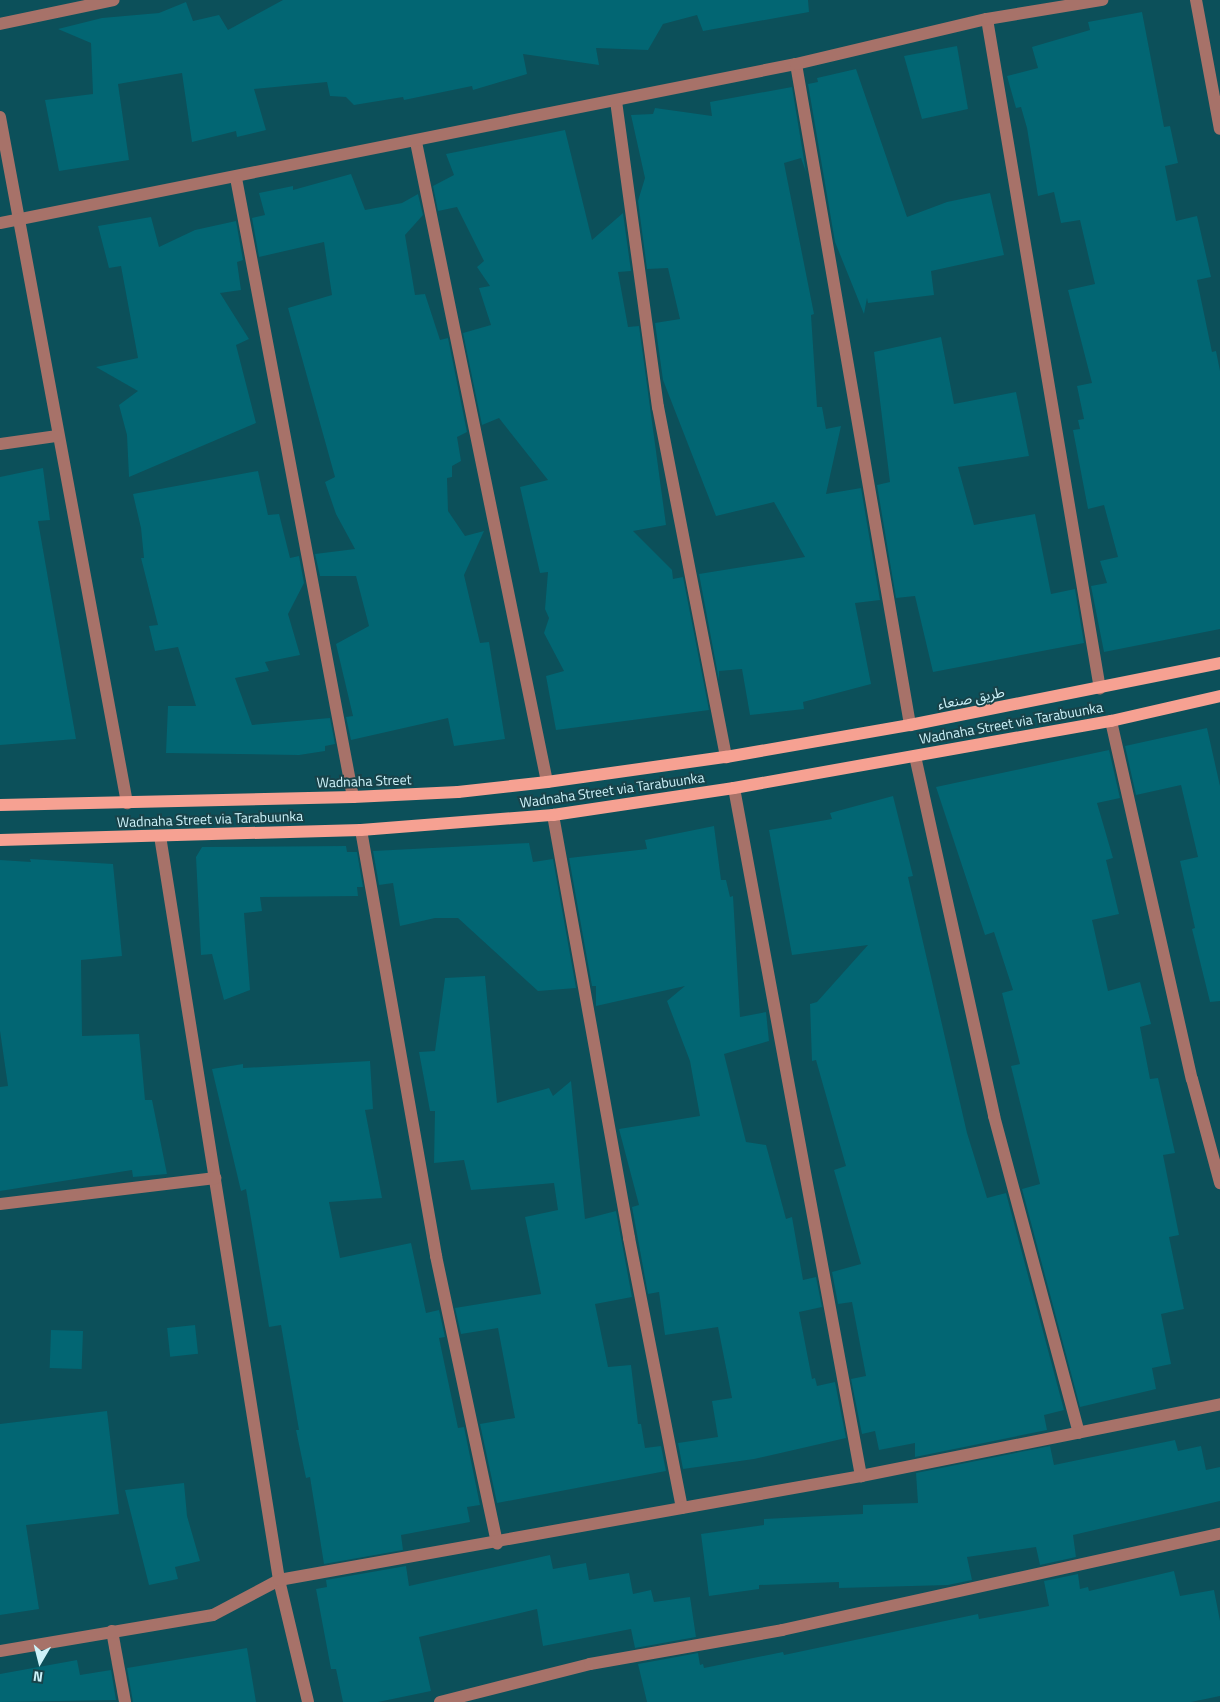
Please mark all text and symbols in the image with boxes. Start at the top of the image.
street label: طريق صنعاء [936,683,1006,713]
street label: Wadnaha Street via Tarabuunka [918,699,1104,747]
street label: Wadnaha Street via Tarabuunka [519,769,705,811]
street label: Wadnaha Street [316,771,412,791]
street label: Wadnaha Street via Tarabuunka [117,807,303,831]
north arrow [15,1637,65,1687]
text: N [32,1666,44,1688]

